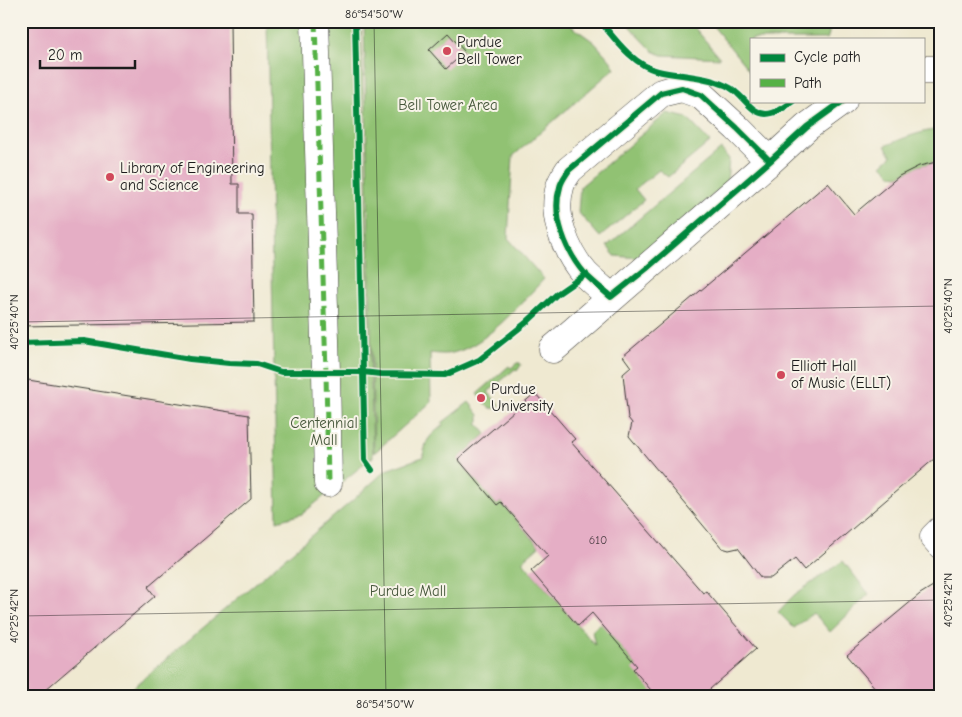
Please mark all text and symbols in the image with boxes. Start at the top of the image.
text: 86°54'50"W [345,7,404,21]
place label: Purdue Bell Tower [457,33,522,68]
scale bar [40,38,135,70]
legend [750,38,924,102]
marker: Purdue Bell Tower [441,45,453,57]
text: 20 m [48,46,82,64]
text: Cycle path [794,48,861,66]
text: Path [794,74,822,92]
park label: Bell Tower Area [398,96,498,114]
place label: Library of Engineering and Science [120,159,265,194]
marker: Library of Engineering and Science [104,171,116,183]
text: 40°25'40"N [941,278,955,334]
text: 40°25'40"N [7,294,21,350]
place label: Elliott Hall of Music (ELLT) [791,357,891,392]
marker: Elliott Hall of Music (ELLT) [775,369,787,381]
place label: Purdue University [491,380,553,415]
marker: Purdue University [475,392,487,404]
park label: Centennial Mall [290,414,358,449]
house number: 610 [589,533,607,547]
text: 40°25'42"N [941,573,955,627]
park label: Purdue Mall [370,582,446,600]
text: 40°25'42"N [7,589,21,643]
text: 86°54'50"W [356,697,415,711]

